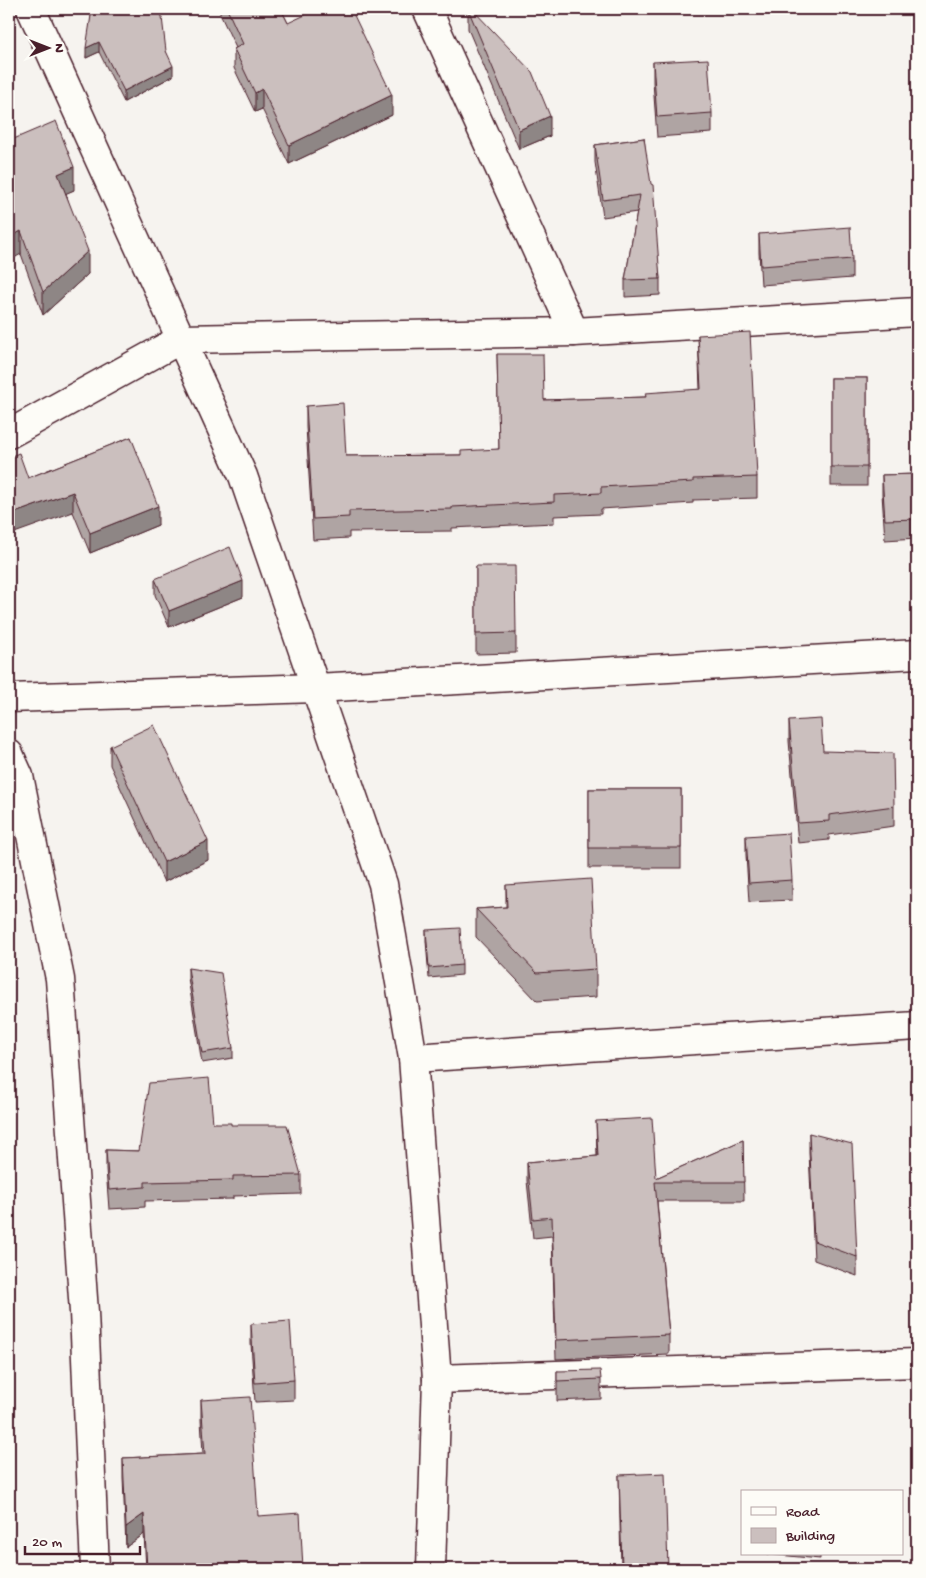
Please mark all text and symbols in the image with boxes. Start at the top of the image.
north arrow [22,22,72,72]
text: N [50,43,67,53]
legend [741,1490,904,1556]
text: Road [786,1504,820,1522]
scale bar [25,1523,140,1555]
text: Building [785,1528,835,1546]
text: 20 m [32,1534,62,1552]

